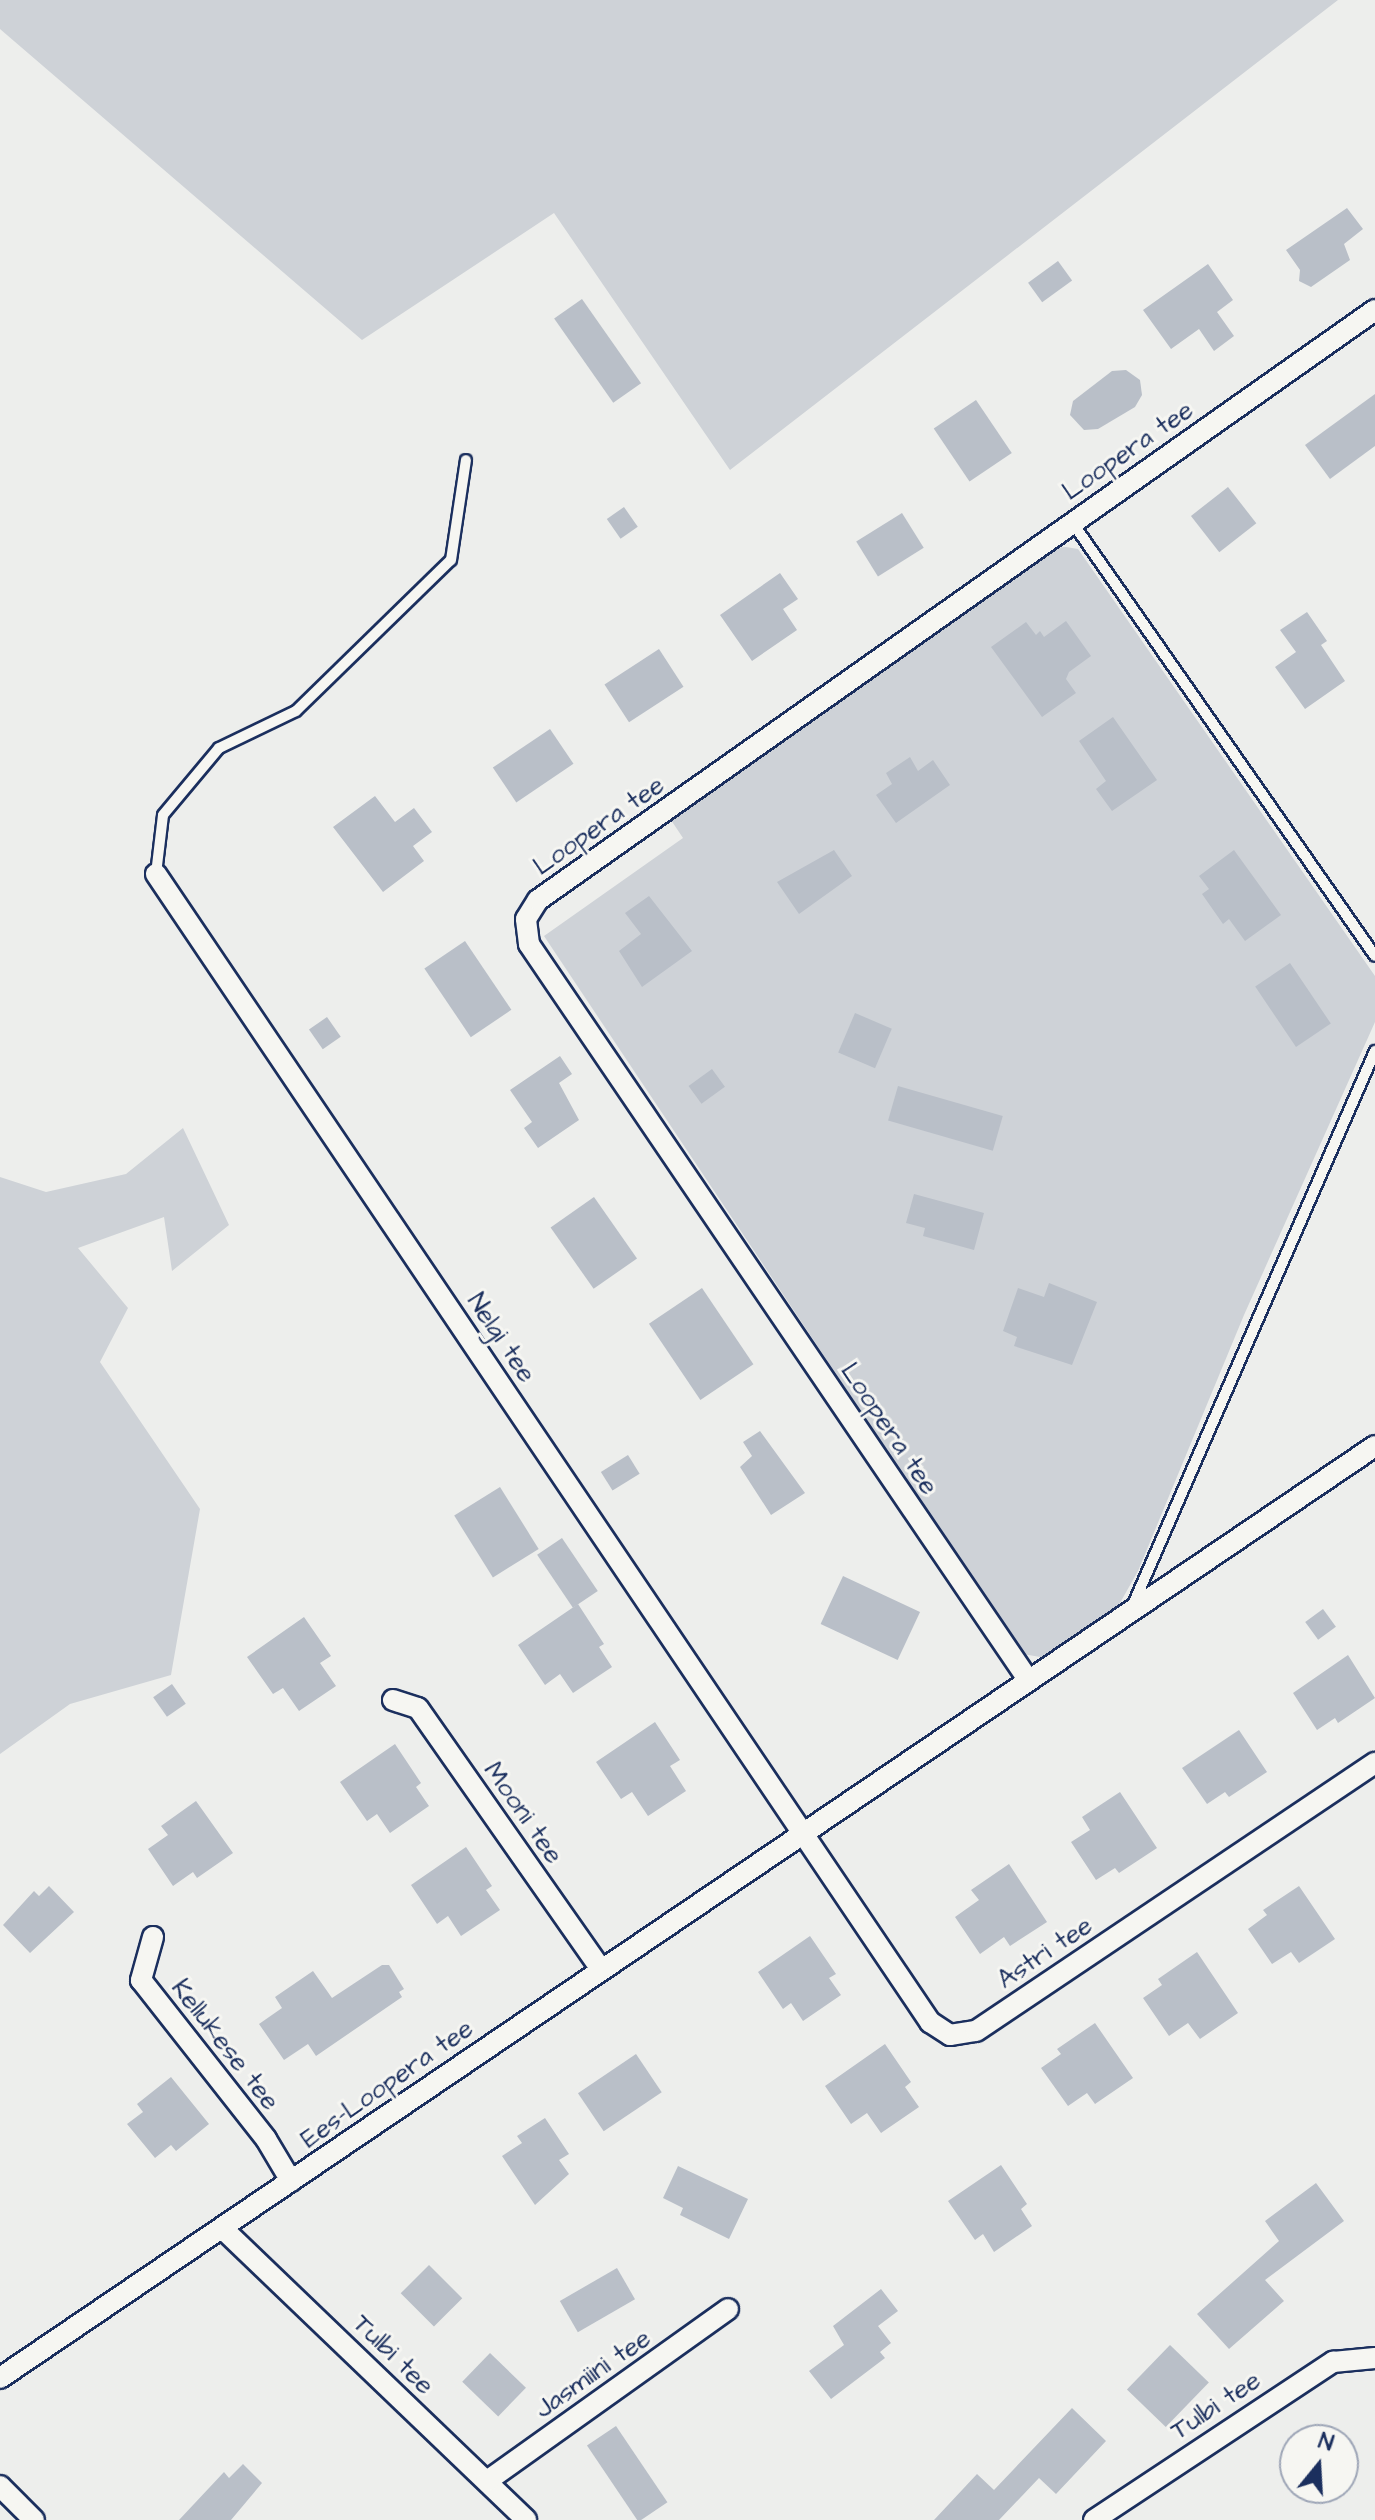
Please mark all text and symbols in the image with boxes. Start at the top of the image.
street label: Loopera tee [1057,395,1199,507]
street label: Loopera tee [528,770,670,882]
street label: Nelgi tee [460,1287,542,1389]
street label: Loopera tee [833,1357,945,1501]
street label: Mooni tee [477,1756,569,1870]
street label: Astri tee [992,1910,1098,1996]
street label: Kellukese tee [164,1973,286,2117]
street label: Ees-Loopera tee [295,2013,479,2155]
street label: Tulbi tee [346,2309,440,2401]
street label: Jasmiini tee [529,2323,657,2425]
street label: Tulbi tee [1165,2365,1267,2447]
north arrow [1279,2424,1359,2504]
text: N [1315,2426,1337,2459]

